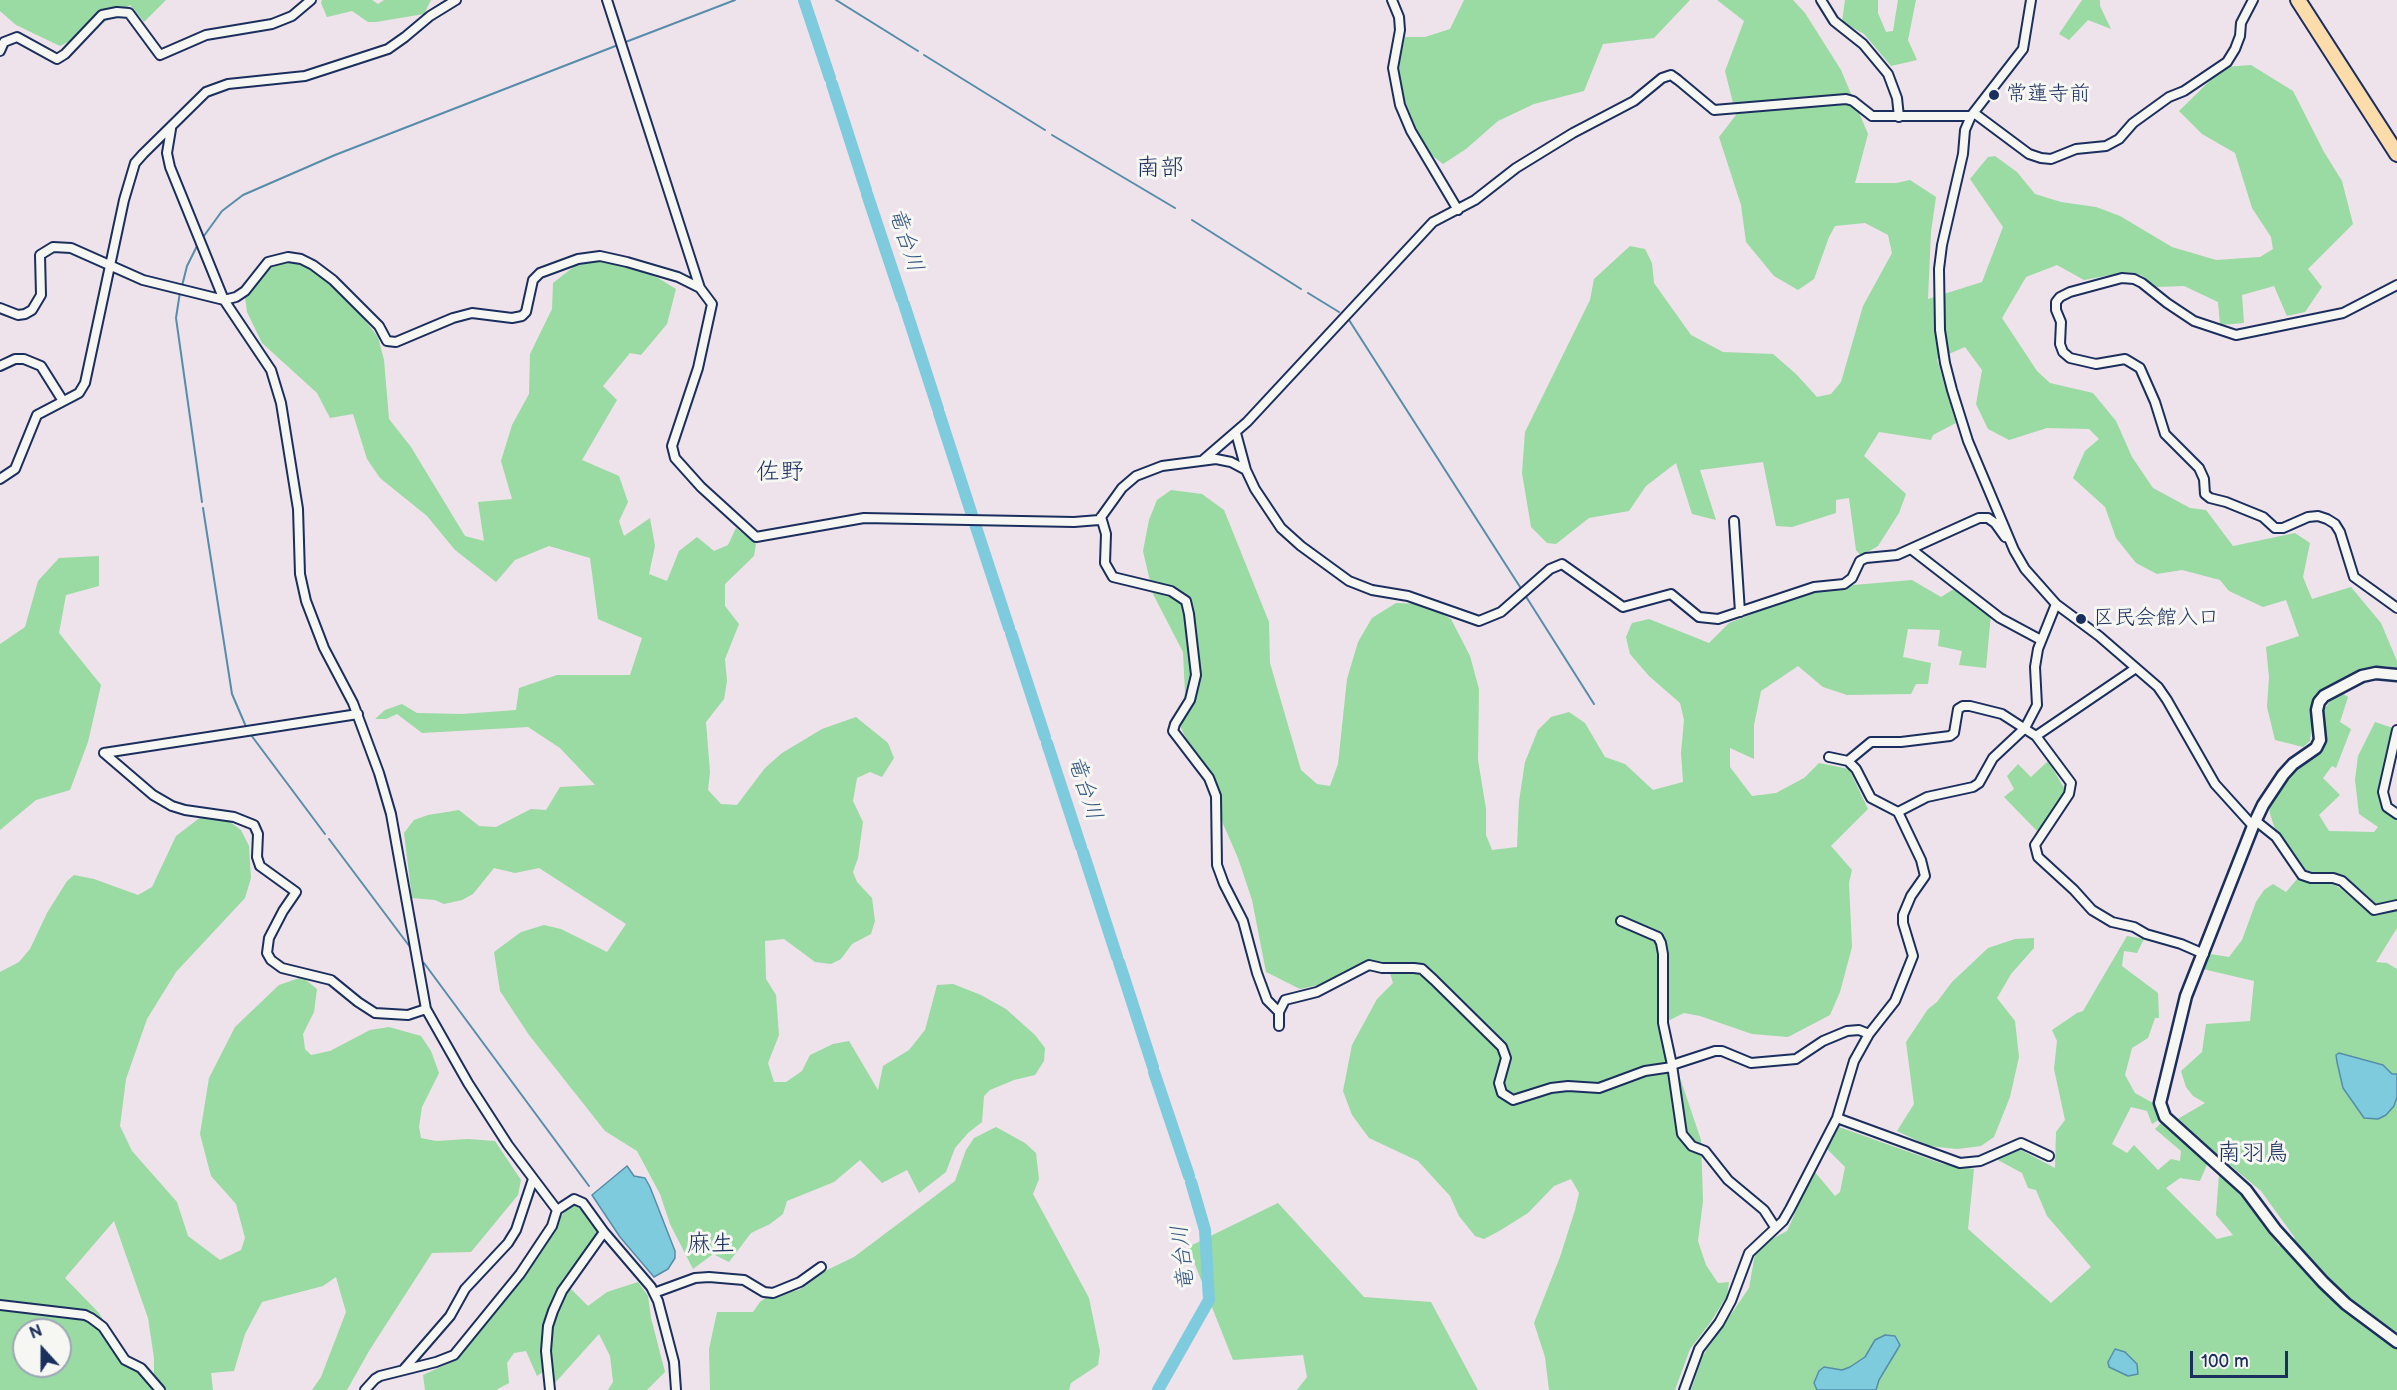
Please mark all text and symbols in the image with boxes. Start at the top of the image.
place label: 常蓮寺前 [2006,82,2090,108]
marker: 常蓮寺前 [1987,88,2001,102]
district label: 南部 [1136,155,1184,183]
water label: 竜台川 [882,205,928,275]
district label: 佐野 [756,459,804,487]
place label: 区民会館入口 [2093,606,2219,632]
marker: 区民会館入口 [2074,612,2088,626]
water label: 竜台川 [1061,753,1107,823]
district label: 南羽鳥 [2217,1140,2289,1168]
water label: 竜台川 [1167,1224,1201,1292]
district label: 麻生 [687,1231,735,1259]
north arrow [12,1318,72,1378]
text: N [27,1322,45,1344]
scale bar [2193,1339,2290,1377]
text: 100 m [2201,1351,2249,1372]

